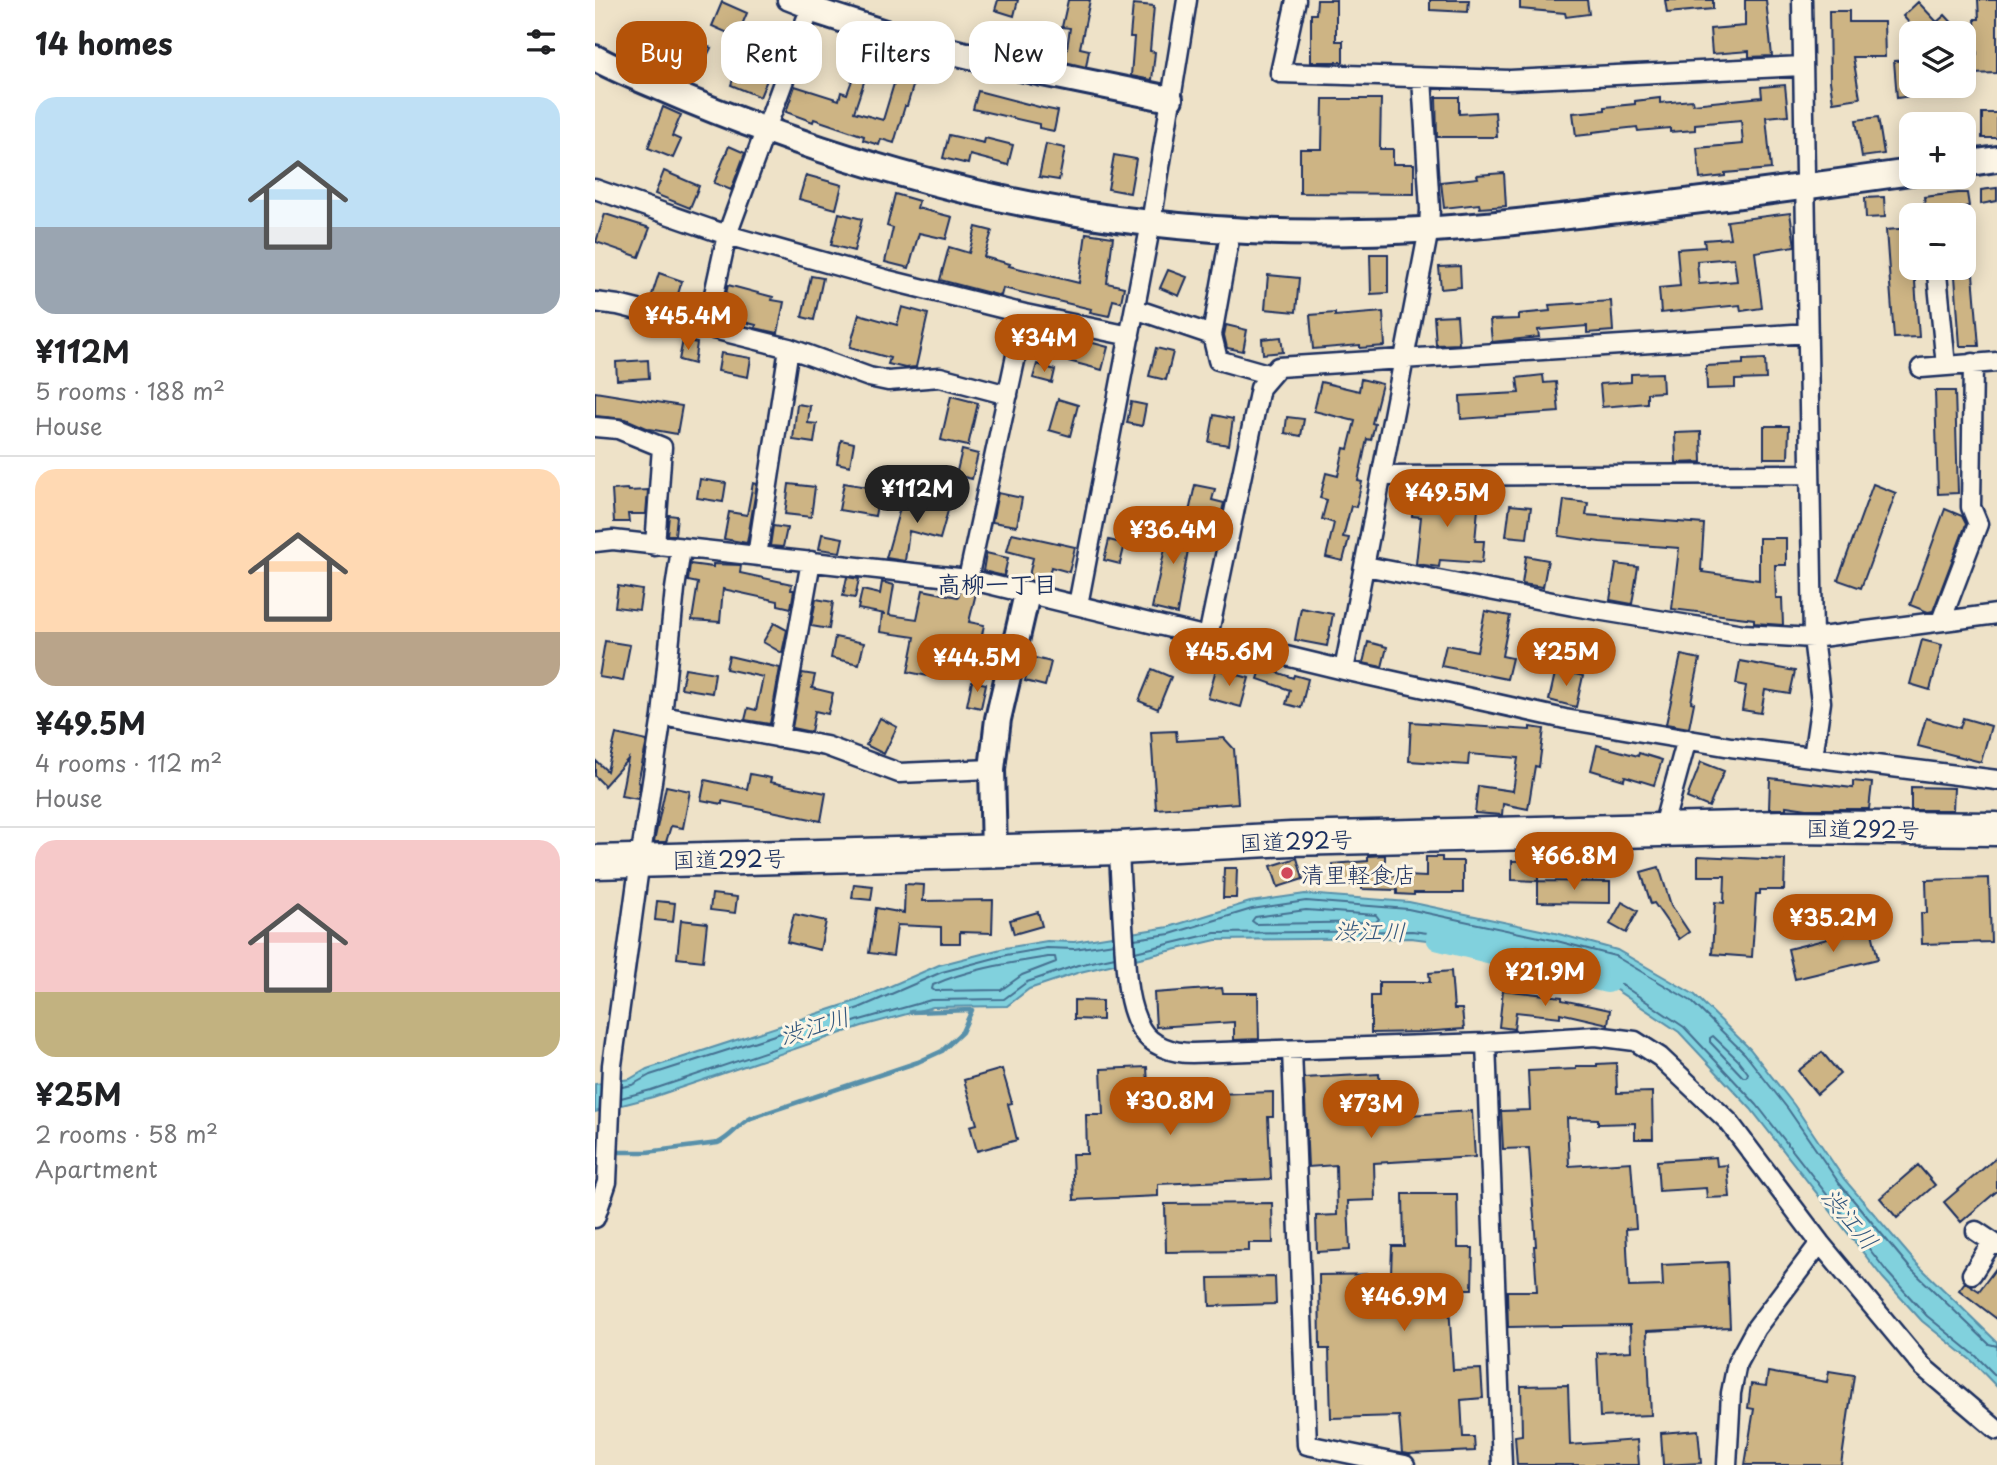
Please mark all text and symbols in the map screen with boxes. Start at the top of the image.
text: 14 homes [35,20,173,65]
chip: Buy [616,21,707,84]
chip: Rent [721,21,822,84]
chip: Filters [836,21,955,84]
chip: New [969,21,1067,84]
map controls [1899,21,1976,280]
button: layers [1899,21,1976,98]
icon: filters [522,23,560,61]
button: + [1899,112,1976,189]
icon: home [235,142,361,268]
button: − [1899,203,1976,280]
pin: ¥45.4M [631,292,745,352]
text: ¥45.4M [645,297,731,332]
pin: ¥34M [1003,314,1085,374]
text: ¥34M [1011,319,1077,354]
text: ¥112M [35,328,130,373]
text: 5 rooms · 188 m² [35,373,225,408]
text: House [35,408,102,443]
pin: ¥112M [868,466,966,525]
text: ¥112M [881,470,953,505]
pin: ¥49.5M [1390,470,1504,529]
text: ¥49.5M [1405,474,1489,509]
pin: ¥36.4M [1116,506,1230,566]
text: ¥36.4M [1129,511,1217,546]
icon: home [235,514,361,640]
district label: 高柳一丁目 [937,565,1057,601]
pin: ¥45.6M [1172,628,1286,688]
pin: ¥25M [1525,628,1607,688]
text: ¥45.6M [1185,633,1273,668]
text: ¥25M [1533,633,1599,668]
pin: ¥44.5M [920,634,1034,694]
text: ¥44.5M [933,639,1021,674]
text: ¥49.5M [35,700,146,745]
text: 4 rooms · 112 m² [35,745,222,780]
text: House [35,780,102,815]
street label: 国道292号 [1806,810,1920,846]
street label: 国道292号 [1238,821,1354,859]
pin: ¥66.8M [1517,832,1631,892]
text: ¥66.8M [1531,837,1617,872]
street label: 国道292号 [672,840,786,876]
place label: 清里軽食店 [1301,856,1416,891]
marker: 清里軽食店 [1279,865,1295,881]
icon: home [235,885,361,1011]
pin: ¥35.2M [1776,894,1890,954]
text: ¥35.2M [1789,899,1877,934]
water label: 渋江川 [1334,911,1406,949]
pin: ¥21.9M [1488,948,1602,1008]
text: ¥21.9M [1505,953,1585,988]
water label: 渋江川 [774,997,854,1053]
text: ¥25M [35,1071,122,1116]
pin: ¥30.8M [1113,1078,1227,1137]
pin: ¥73M [1330,1080,1412,1140]
text: ¥30.8M [1126,1082,1214,1117]
text: ¥73M [1339,1085,1403,1120]
text: 2 rooms · 58 m² [35,1116,218,1151]
text: Apartment [35,1151,158,1186]
water label: 渋江川 [1814,1179,1888,1257]
pin: ¥46.9M [1347,1274,1461,1333]
text: ¥46.9M [1361,1278,1447,1313]

